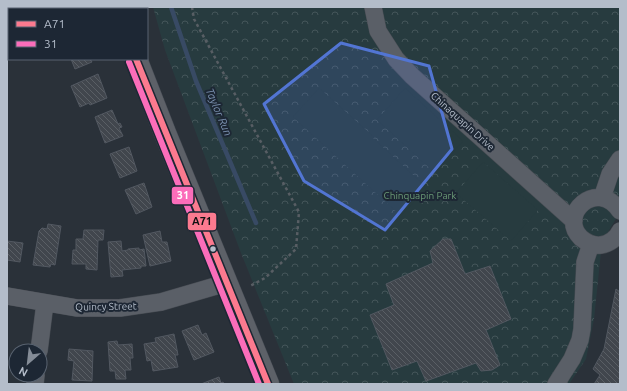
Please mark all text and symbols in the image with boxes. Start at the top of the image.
legend [8,8,148,60]
text: A71 [44,17,65,30]
text: 31 [44,37,58,50]
water label: Taylor Run [204,86,234,138]
street label: Chinaquapin Drive [429,90,497,153]
line badge: 31 [171,186,194,205]
text: 31 [177,189,189,201]
park label: Chinquapin Park [384,190,456,201]
line badge: A71 [187,212,217,231]
text: A71 [192,215,212,227]
unlabelled marker [208,244,218,254]
street label: Quincy Street [75,300,137,313]
north arrow [8,343,48,383]
text: N [17,365,30,379]

